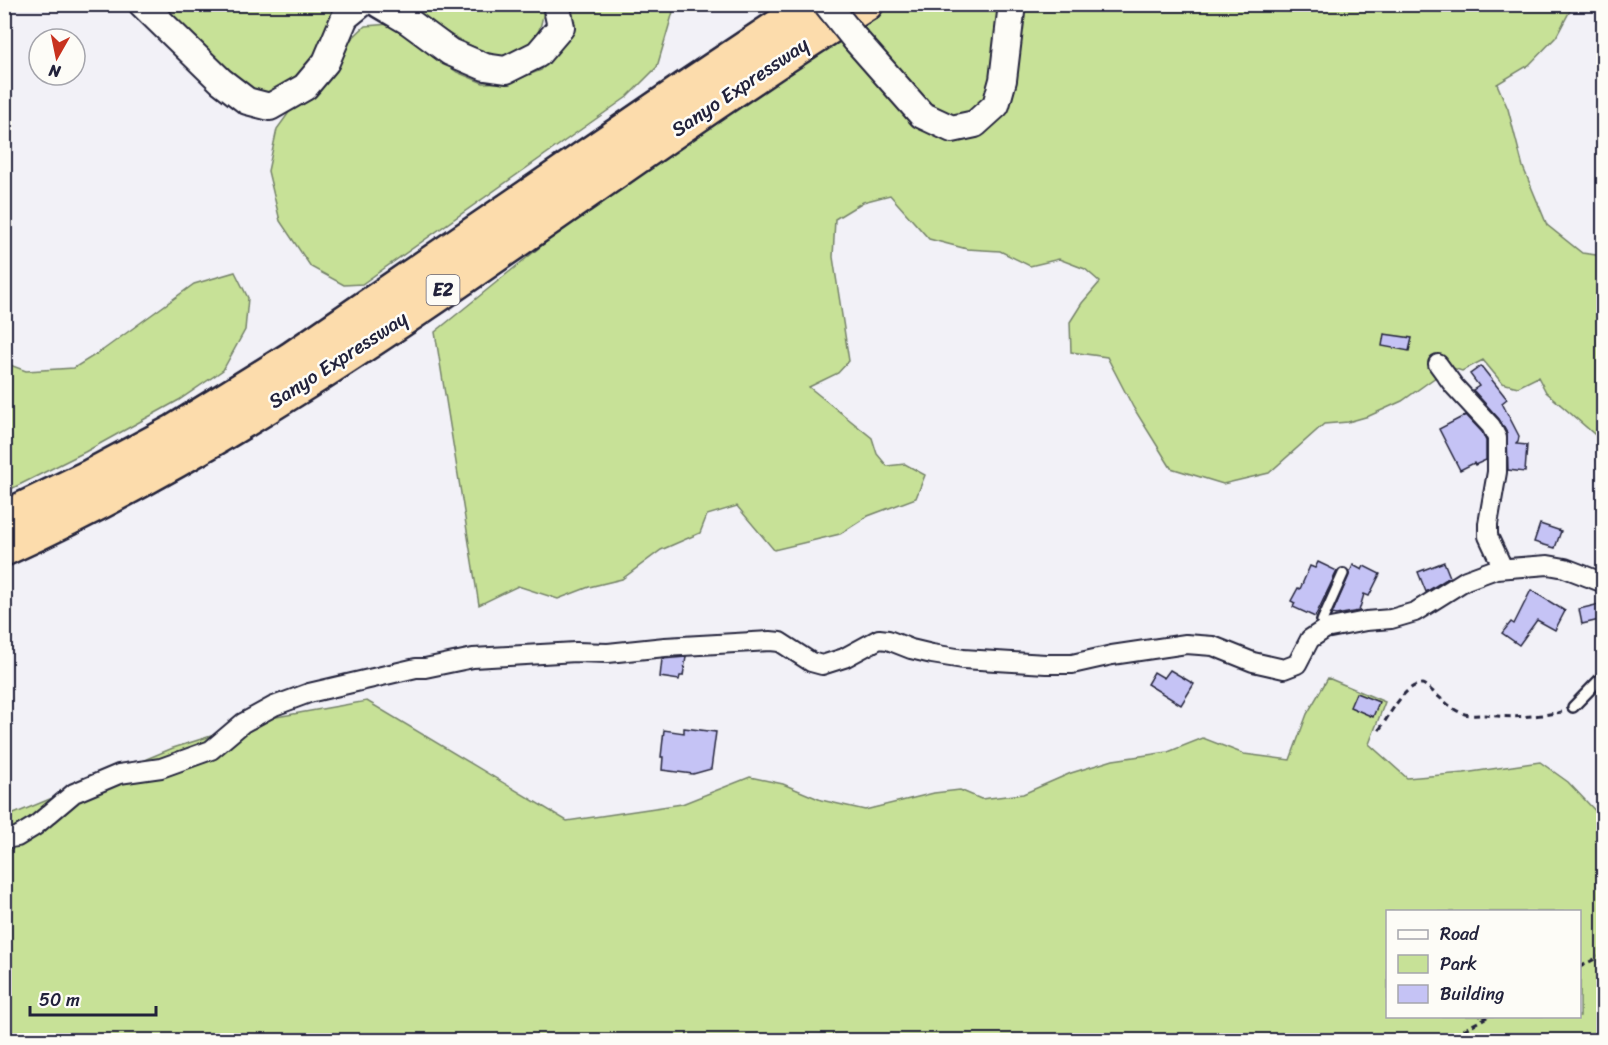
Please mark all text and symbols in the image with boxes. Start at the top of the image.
north arrow [27,27,87,87]
street label: Sanyo Expressway [664,27,817,146]
text: N [46,56,63,87]
road number: E2 [426,275,460,305]
street label: Sanyo Expressway [261,301,415,418]
legend [1386,910,1581,1018]
text: Road [1440,918,1480,950]
text: Park [1440,948,1477,980]
text: Building [1440,978,1504,1010]
scale bar [30,979,156,1017]
text: 50 m [39,984,80,1016]

